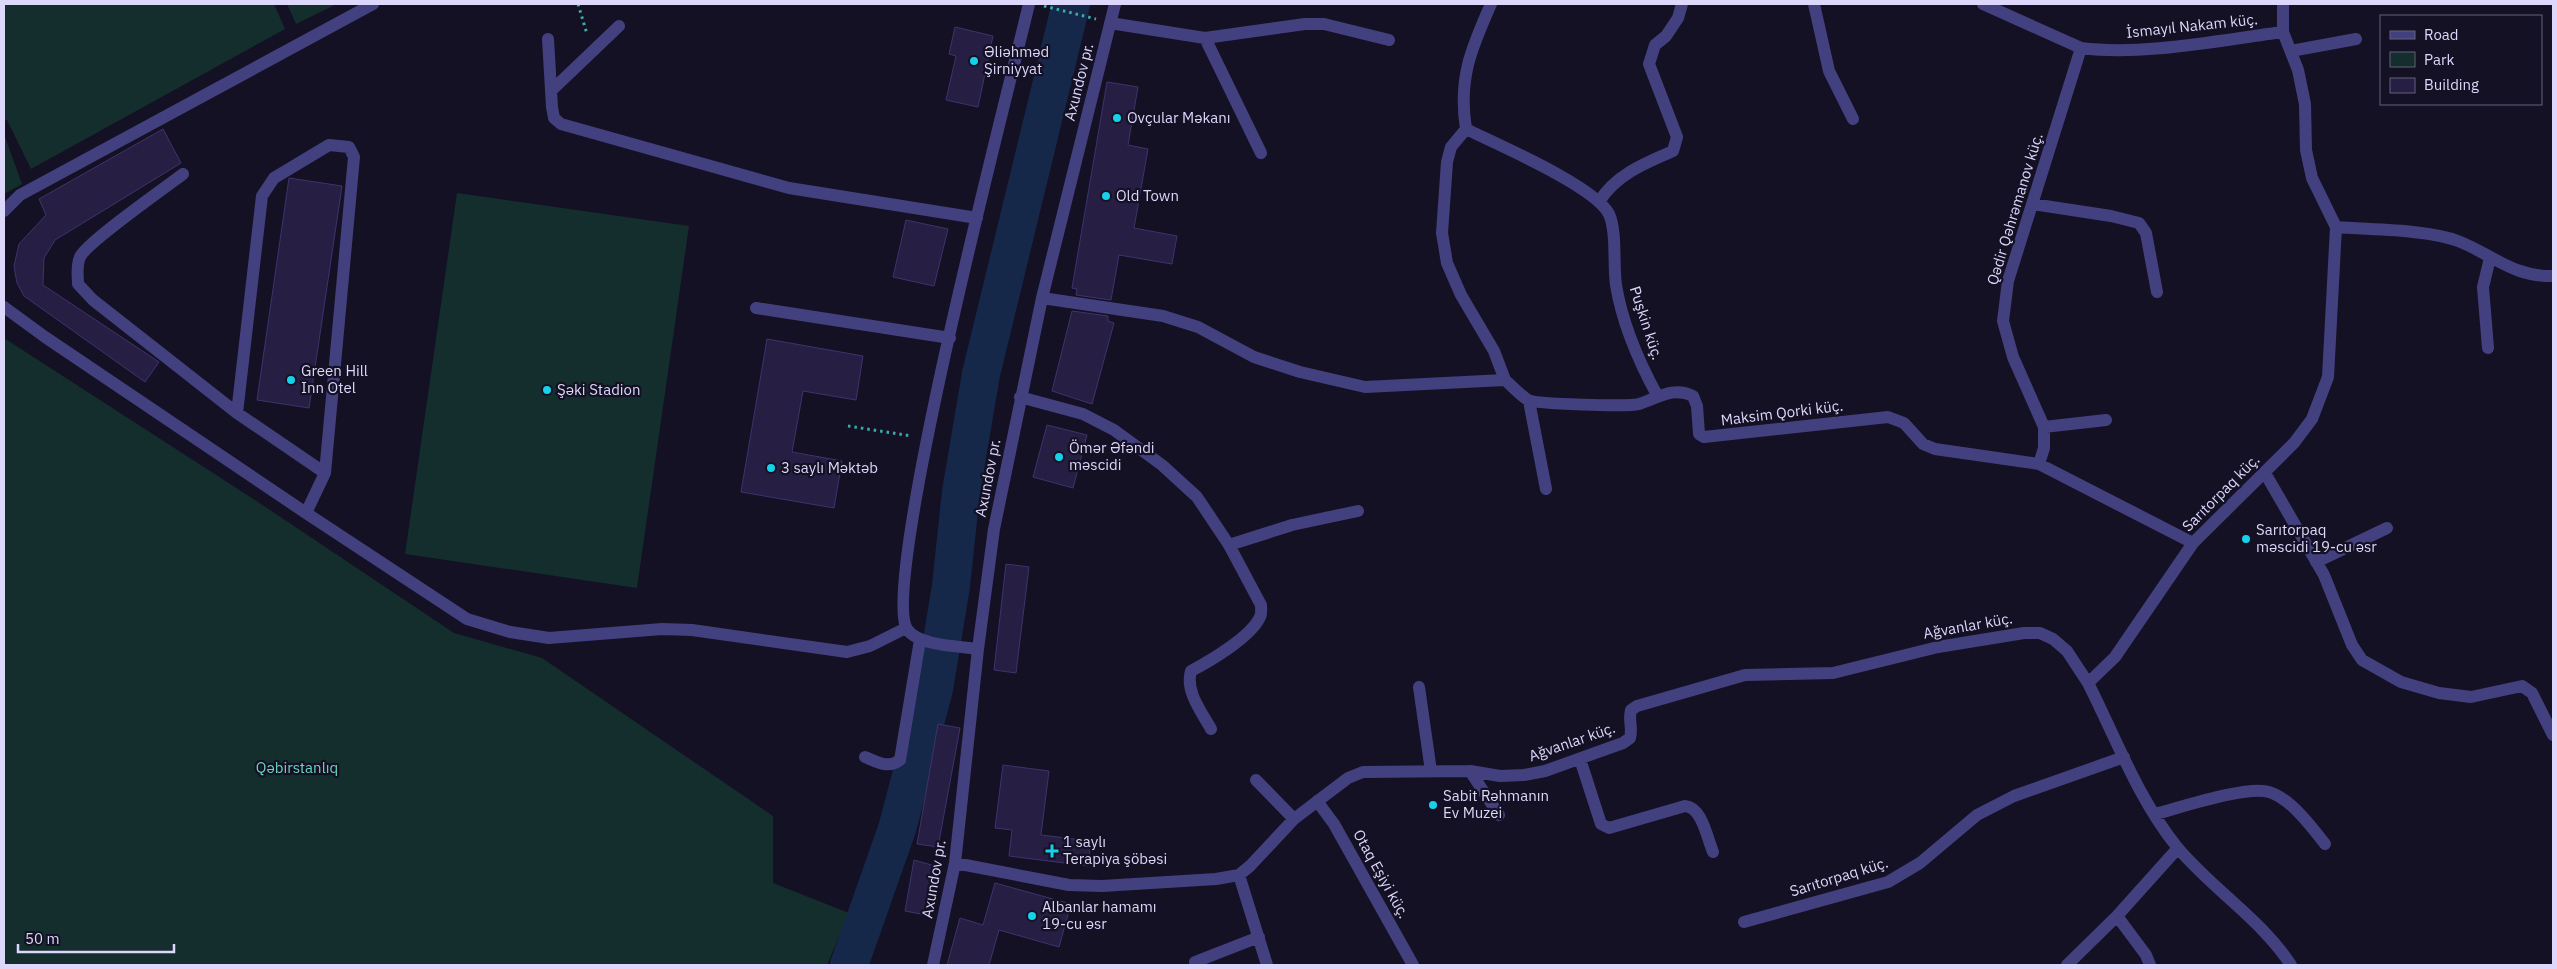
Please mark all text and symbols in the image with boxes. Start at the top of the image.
street label: İsmayıl Nakam küç. [2125,9,2259,42]
legend [2380,15,2542,105]
text: Road [2424,25,2459,44]
street label: Axundov pr. [1060,41,1097,123]
place label: Əliəhməd Şirniyyat [984,42,1049,78]
text: Park [2424,50,2454,69]
marker: Əliəhməd Şirniyyat [968,55,980,67]
text: Building [2424,75,2479,94]
place label: Ovçular Məkanı [1127,108,1231,127]
marker: Ovçular Məkanı [1111,112,1123,124]
street label: Qədir Qəhrəmanov küç. [1982,130,2047,287]
place label: Old Town [1116,186,1179,205]
marker: Old Town [1100,190,1112,202]
street label: Puşkin küç. [1626,284,1667,362]
place label: Green Hill Inn Otel [301,361,368,397]
marker: Green Hill Inn Otel [285,374,297,386]
place label: Şəki Stadion [557,380,641,399]
marker: Şəki Stadion [541,384,553,396]
street label: Maksim Qorki küç. [1720,396,1844,429]
street label: Axundov pr. [971,437,1004,519]
place label: Ömər Əfəndi məscidi [1069,438,1155,474]
street label: Sarıtorpaq küç. [2178,450,2263,535]
marker: Ömər Əfəndi məscidi [1053,451,1065,463]
place label: 3 saylı Məktəb [781,458,878,477]
marker: 3 saylı Məktəb [765,462,777,474]
place label: Sarıtorpaq məscidi 19-cu əsr [2256,520,2377,556]
marker: Sarıtorpaq məscidi 19-cu əsr [2240,533,2252,545]
street label: Ağvanlar küç. [1922,608,2014,643]
street label: Ağvanlar küç. [1526,718,1618,765]
park label: Qəbirstanlıq [256,758,338,777]
place label: Sabit Rəhmanın Ev Muzei [1443,786,1549,822]
marker: Sabit Rəhmanın Ev Muzei [1427,799,1439,811]
street label: Otaq Eşiyi küç. [1349,826,1414,921]
place label: 1 saylı Terapiya şöbəsi [1063,832,1167,868]
street label: Axundov pr. [917,838,950,920]
marker: 1 saylı Terapiya şöbəsi [1045,844,1059,858]
street label: Sarıtorpaq küç. [1787,853,1890,901]
place label: Albanlar hamamı 19-cu əsr [1042,897,1157,933]
marker: Albanlar hamamı 19-cu əsr [1026,910,1038,922]
scale bar [18,922,174,954]
text: 50 m [25,929,60,948]

